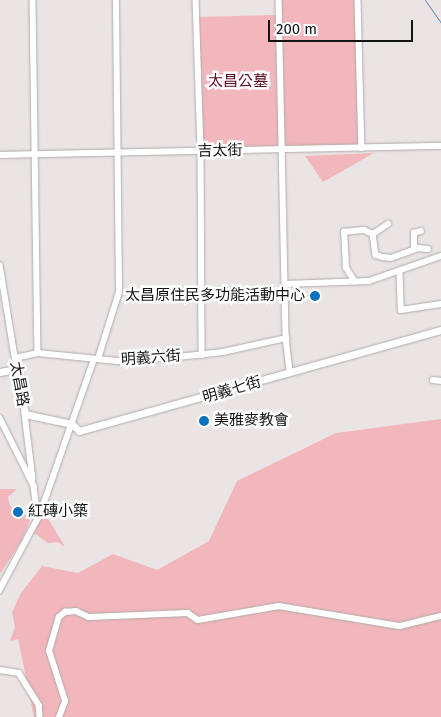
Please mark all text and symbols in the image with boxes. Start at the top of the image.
scale bar [271,10,416,42]
text: 200 m [276,20,317,38]
park label: 太昌公墓 [208,73,268,91]
street label: 吉太街 [197,142,243,160]
place label: 太昌原住民多功能活動中心 [125,287,305,305]
marker: 太昌原住民多功能活動中心 [309,290,321,302]
street label: 明義六街 [120,347,182,369]
street label: 太昌路 [6,360,32,408]
street label: 明義七街 [201,373,263,407]
place label: 美雅麥教會 [214,412,289,430]
marker: 美雅麥教會 [198,415,210,427]
place label: 紅磚小築 [28,503,88,521]
marker: 紅磚小築 [12,506,24,518]

